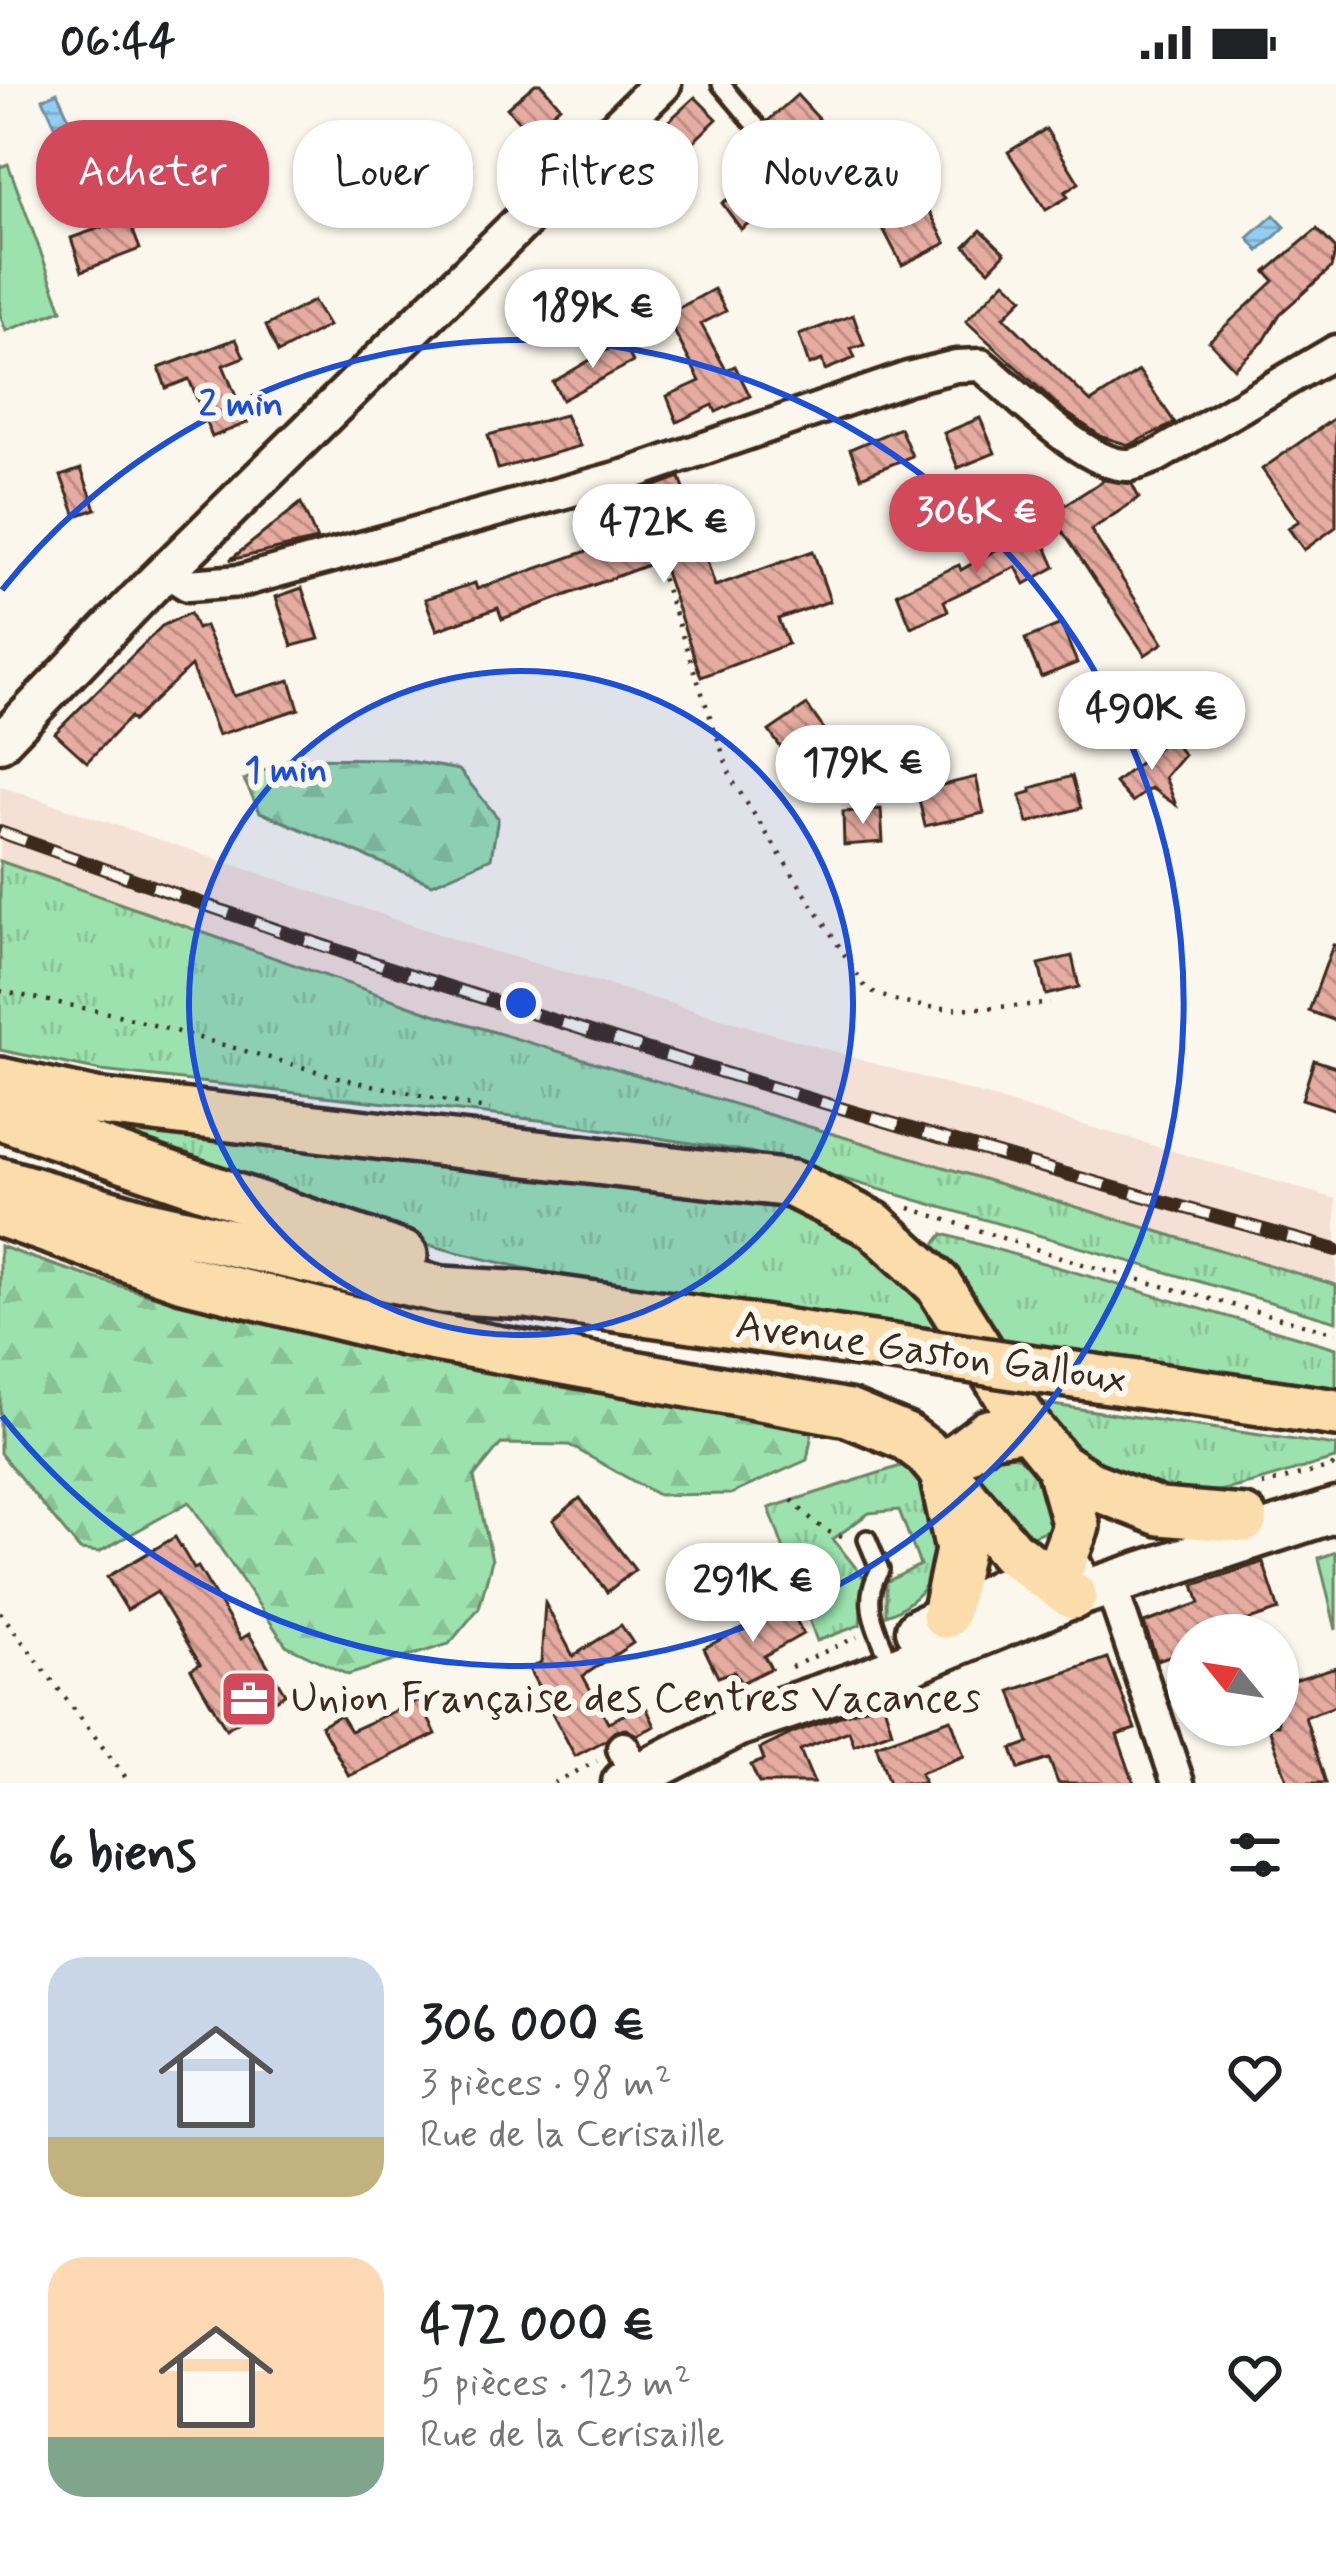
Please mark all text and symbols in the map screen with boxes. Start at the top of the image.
text: 06:44 [60,13,176,72]
chip: Acheter [36,120,269,228]
chip: Louer [293,120,473,228]
chip: Filtres [497,120,698,228]
chip: Nouveau [722,120,941,228]
pin: 189K € [495,269,691,371]
text: 189K € [532,282,654,333]
text: 2 min [199,382,283,429]
pin: 306K € [879,474,1075,576]
pin: 472K € [566,484,762,586]
text: 306K € [916,487,1038,538]
text: 472K € [599,497,729,548]
pin: 490K € [1054,671,1250,773]
text: 490K € [1085,684,1219,735]
pin: 179K € [765,725,961,827]
text: 179K € [802,738,924,789]
text: 1 min [245,748,327,795]
centre of rings [500,982,542,1024]
street label: Avenue Gaston Galloux [732,1298,1130,1408]
pin: 291K € [655,1543,851,1645]
text: 291K € [692,1556,814,1607]
north arrow [1167,1614,1299,1746]
map controls [1167,1614,1299,1746]
office icon: Union Française des Centres Vacances [218,1668,280,1730]
place label: Union Française des Centres Vacances [291,1672,981,1727]
text: 6 biens [48,1822,196,1888]
icon: filters [1222,1822,1288,1888]
text: 306 000 € [420,1993,646,2059]
icon: home [144,2005,288,2149]
icon: heart [1222,2044,1288,2110]
text: 3 pièces · 98 m² [420,2059,672,2110]
text: Rue de la Cerisaille [420,2110,725,2161]
text: 472 000 € [420,2293,655,2359]
icon: home [144,2305,288,2449]
icon: heart [1222,2344,1288,2410]
text: 5 pièces · 123 m² [420,2359,691,2410]
text: Rue de la Cerisaille [420,2410,725,2461]

